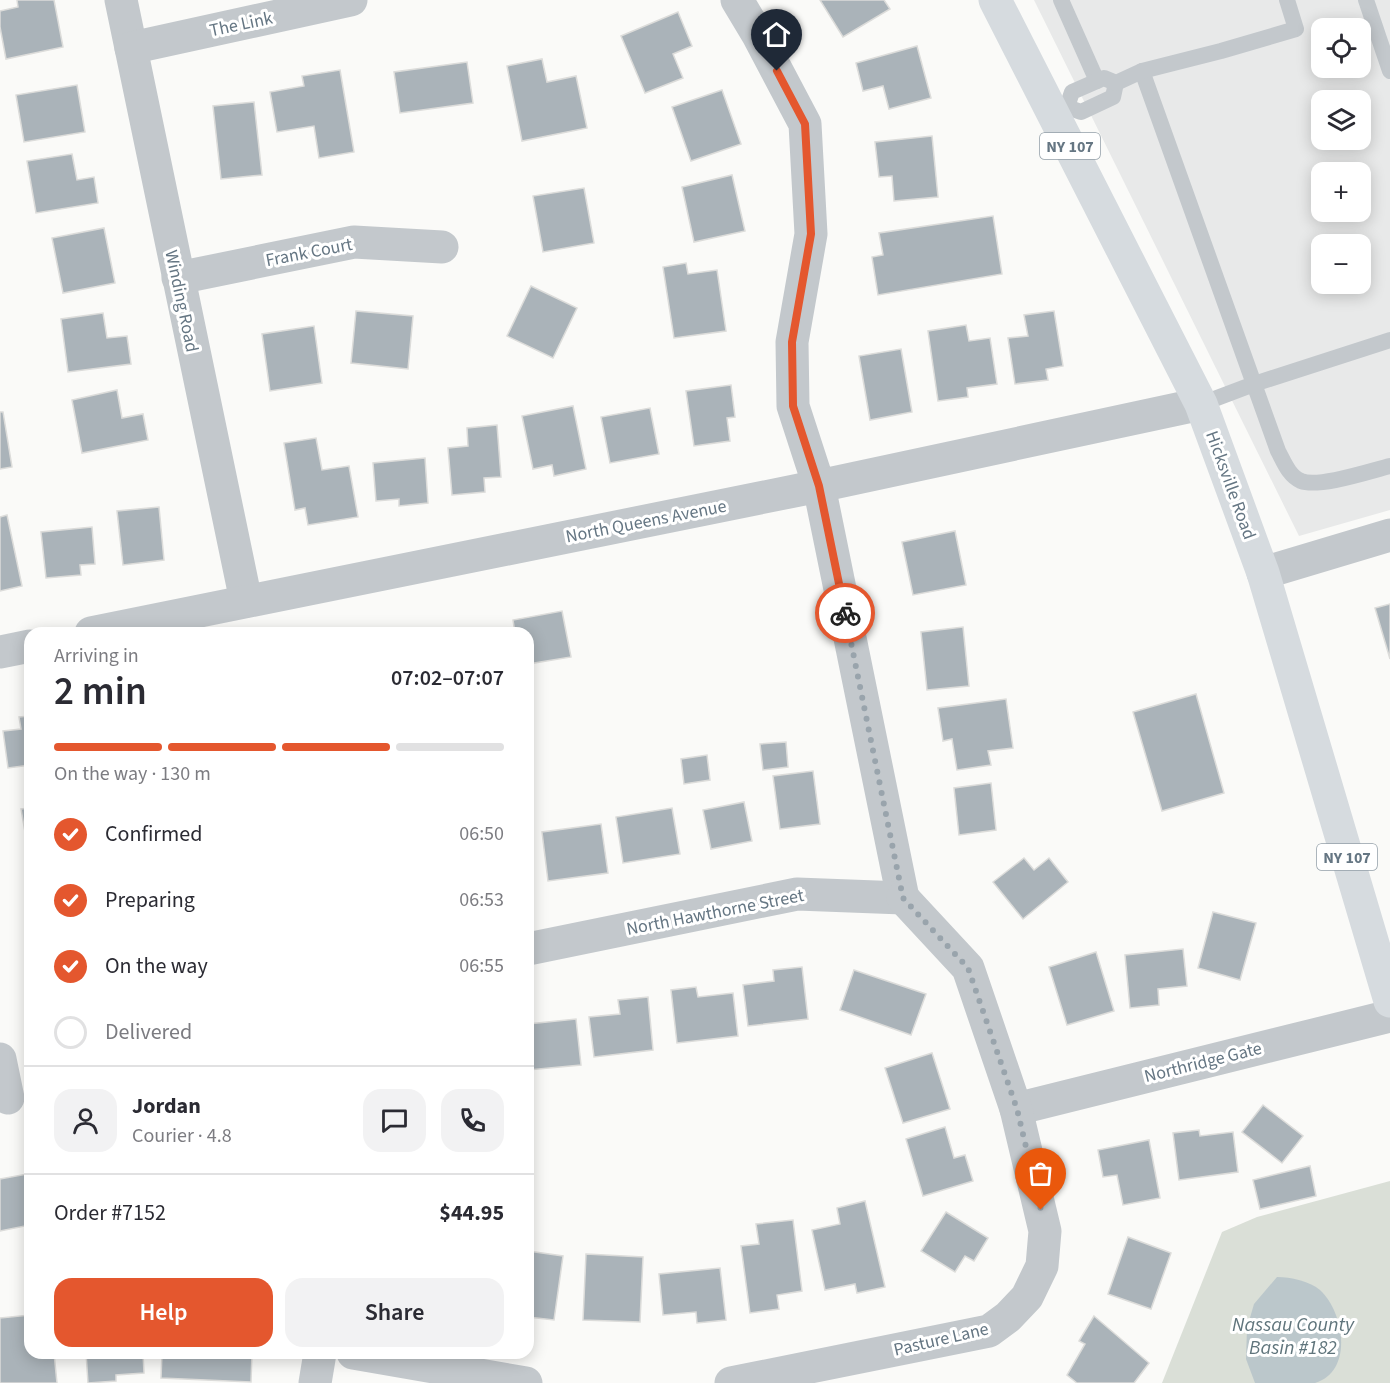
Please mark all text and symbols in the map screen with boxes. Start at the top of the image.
street label: The Link [207,6,275,43]
pin [751,9,802,71]
icon: home [760,18,793,51]
map controls [1311,18,1371,294]
button: locate [1311,18,1371,78]
button: layers [1311,90,1371,150]
road number: NY 107 [1040,133,1100,159]
button: + [1311,162,1371,222]
street label: Frank Court [264,232,355,273]
button: − [1311,234,1371,294]
street label: Winding Road [158,248,205,355]
street label: Hicksville Road [1199,427,1262,543]
street label: North Queens Avenue [564,494,729,549]
courier [815,583,875,643]
icon: bike [829,597,862,630]
text: Arriving in [54,642,139,670]
text: 07:02–07:07 [391,662,504,694]
text: 2 min [54,664,147,720]
text: On the way · 130 m [54,760,211,788]
icon: check [54,818,87,851]
text: Confirmed [105,818,202,850]
text: 06:50 [459,820,504,848]
road number: NY 107 [1317,844,1377,870]
street label: North Hawthorne Street [624,883,806,942]
icon: check [54,884,87,917]
text: Preparing [105,884,195,916]
text: 06:53 [459,886,504,914]
icon: check [54,950,87,983]
text: On the way [105,950,208,982]
text: 06:55 [459,952,504,980]
text: Delivered [105,1016,192,1048]
street label: Northridge Gate [1142,1036,1265,1089]
button: person [54,1089,117,1152]
button: chat [363,1089,426,1152]
button: phone [441,1089,504,1152]
text: Jordan [132,1090,201,1122]
text: Courier · 4.8 [132,1122,232,1150]
pin [1015,1148,1066,1210]
icon: bag [1024,1157,1057,1190]
text: Order #7152 [54,1197,166,1229]
text: $44.95 [439,1197,504,1229]
button: Help [54,1278,273,1347]
button: Share [285,1278,504,1347]
water label: Nassau County Basin #182 [1232,1311,1355,1362]
street label: Pasture Lane [891,1316,991,1363]

